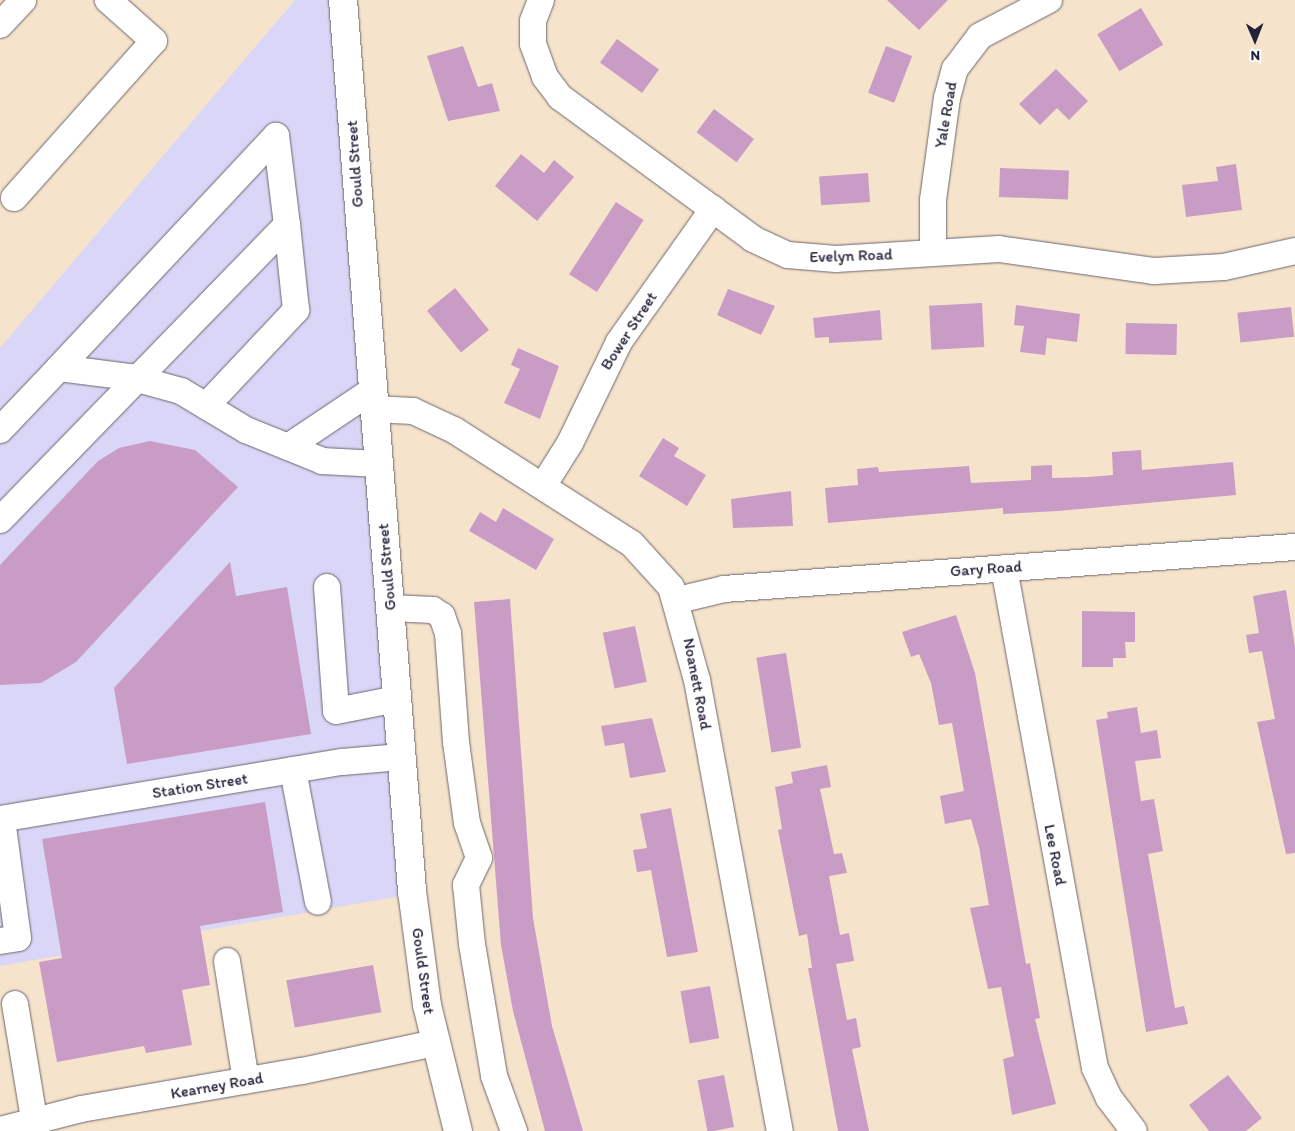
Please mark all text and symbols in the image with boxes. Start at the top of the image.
north arrow [1230,15,1280,65]
text: N [1250,47,1260,64]
street label: Yale Road [931,81,961,149]
street label: Gould Street [342,120,368,208]
street label: Evelyn Road [809,245,893,267]
street label: Bower Street [597,288,661,374]
street label: Gould Street [374,523,400,611]
street label: Gary Road [950,557,1022,581]
street label: Noanett Road [679,636,715,732]
street label: Station Street [151,769,249,803]
street label: Lee Road [1040,823,1070,887]
street label: Gould Street [407,927,439,1015]
street label: Kearney Road [169,1068,265,1104]

